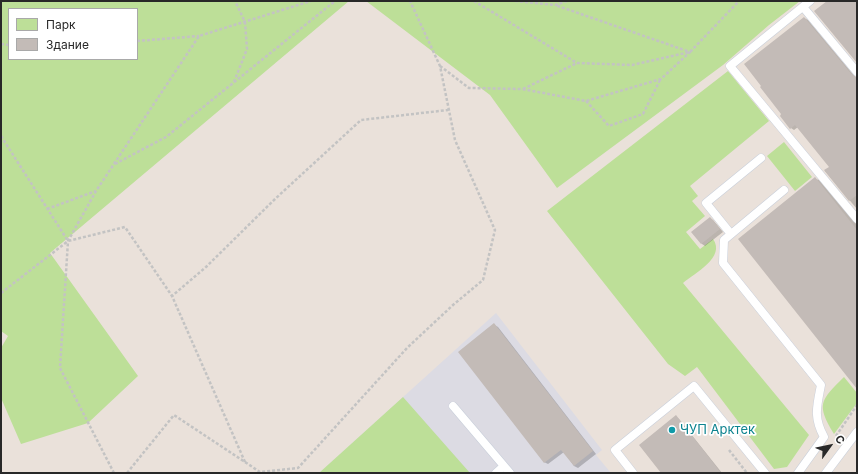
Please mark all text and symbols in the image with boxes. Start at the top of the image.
legend [8,8,138,60]
text: Парк [46,17,76,32]
text: Здание [46,37,89,52]
place label: ЧУП Арктек [680,422,755,438]
marker: ЧУП Арктек [667,425,677,435]
north arrow [810,426,850,466]
text: С [832,432,848,447]

